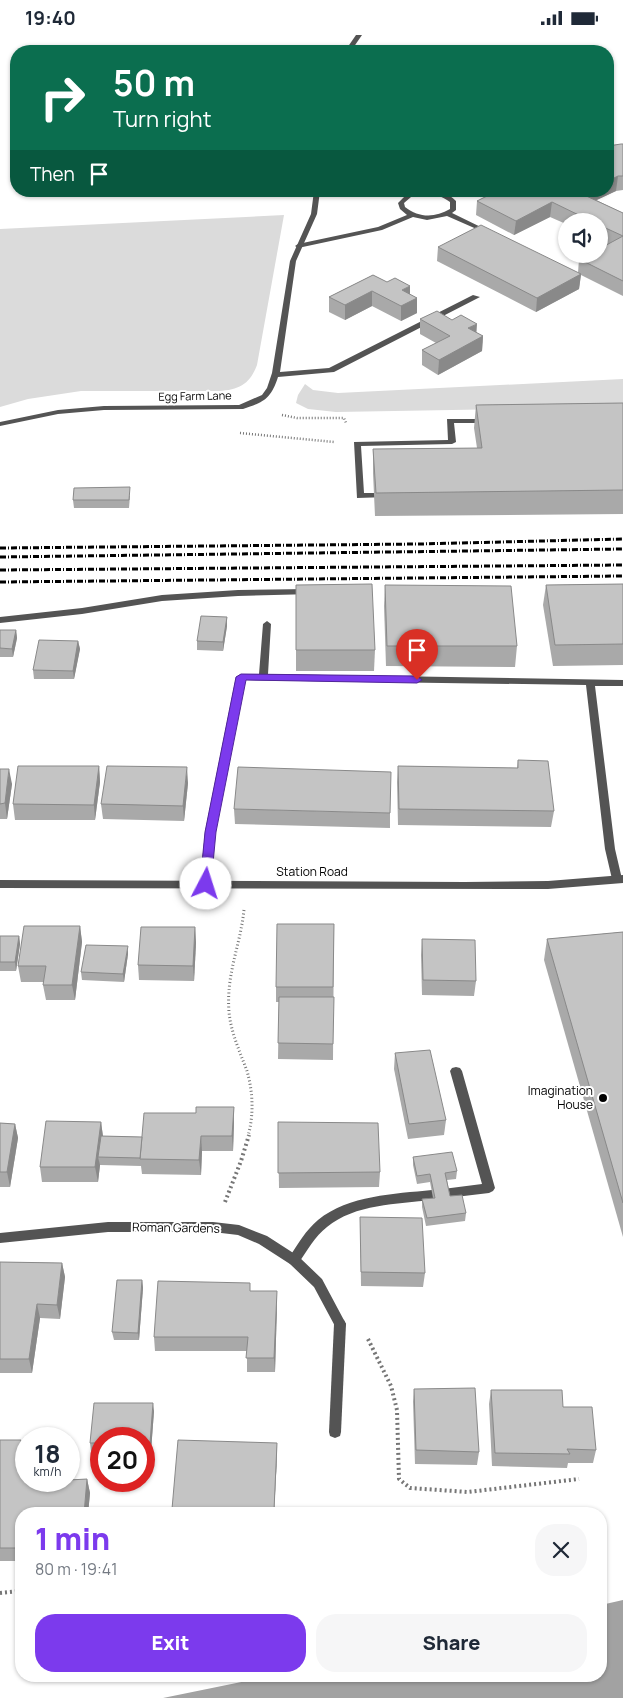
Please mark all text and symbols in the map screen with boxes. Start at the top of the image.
text: 19:40 [25,5,76,31]
text: 50 m [113,59,195,107]
icon: right [30,65,95,130]
text: Turn right [113,104,211,134]
icon: arrive [85,160,113,188]
text: Then [30,161,75,187]
map controls [558,213,608,263]
button: sound [558,213,608,263]
street label: Egg Farm Lane [158,387,232,404]
pin [396,629,438,680]
icon: arrive [403,636,431,664]
position arrow [179,857,231,909]
street label: Station Road [276,863,348,880]
place label: Imagination House [528,1082,593,1113]
marker: Imagination House [597,1092,609,1104]
street label: Roman Gardens [132,1218,220,1237]
speed limit sign: 20 [90,1427,155,1492]
text: 18 [34,1436,61,1471]
text: km/h [34,1463,61,1480]
text: 1 min [35,1518,110,1559]
button: close [535,1524,587,1576]
text: 80 m · 19:41 [35,1558,117,1580]
button: Exit [35,1614,306,1672]
button: Share [316,1614,587,1672]

